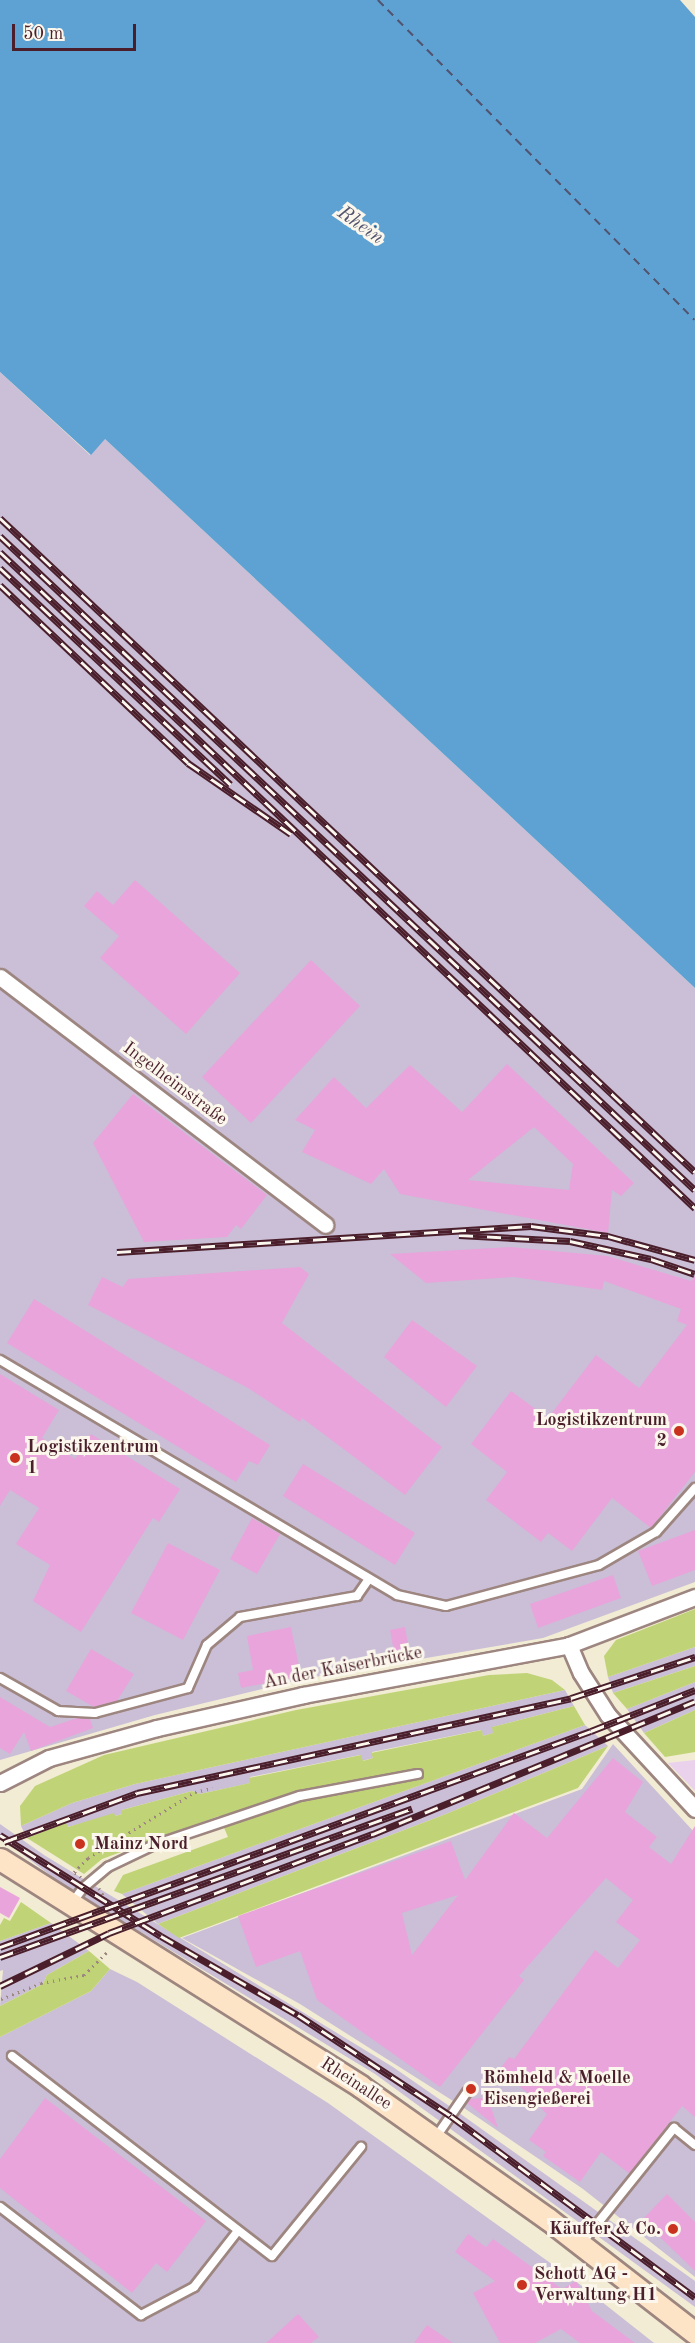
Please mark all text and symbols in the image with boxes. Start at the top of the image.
scale bar [15,12,140,50]
text: 50 m [23,25,63,43]
water label: Rhein [332,202,388,250]
street label: Ingelheimstraße [119,1038,231,1130]
place label: Logistikzentrum 2 [535,1410,667,1452]
marker: Logistikzentrum 2 [672,1424,686,1438]
place label: Logistikzentrum 1 [27,1437,159,1480]
marker: Logistikzentrum 1 [8,1451,22,1465]
street label: An der Kaiserbrücke [262,1642,424,1694]
place label: Mainz Nord [94,1833,188,1855]
marker: Mainz Nord [71,1835,89,1853]
street label: Rheinallee [316,2053,396,2115]
place label: Römheld & Moelle Eisengießerei [483,2068,631,2110]
marker: Römheld & Moelle Eisengießerei [464,2082,478,2096]
place label: Käuffer & Co. [549,2218,661,2240]
marker: Käuffer & Co. [666,2222,680,2236]
place label: Schott AG - Verwaltung H1 [534,2264,657,2306]
marker: Schott AG - Verwaltung H1 [515,2278,529,2292]

